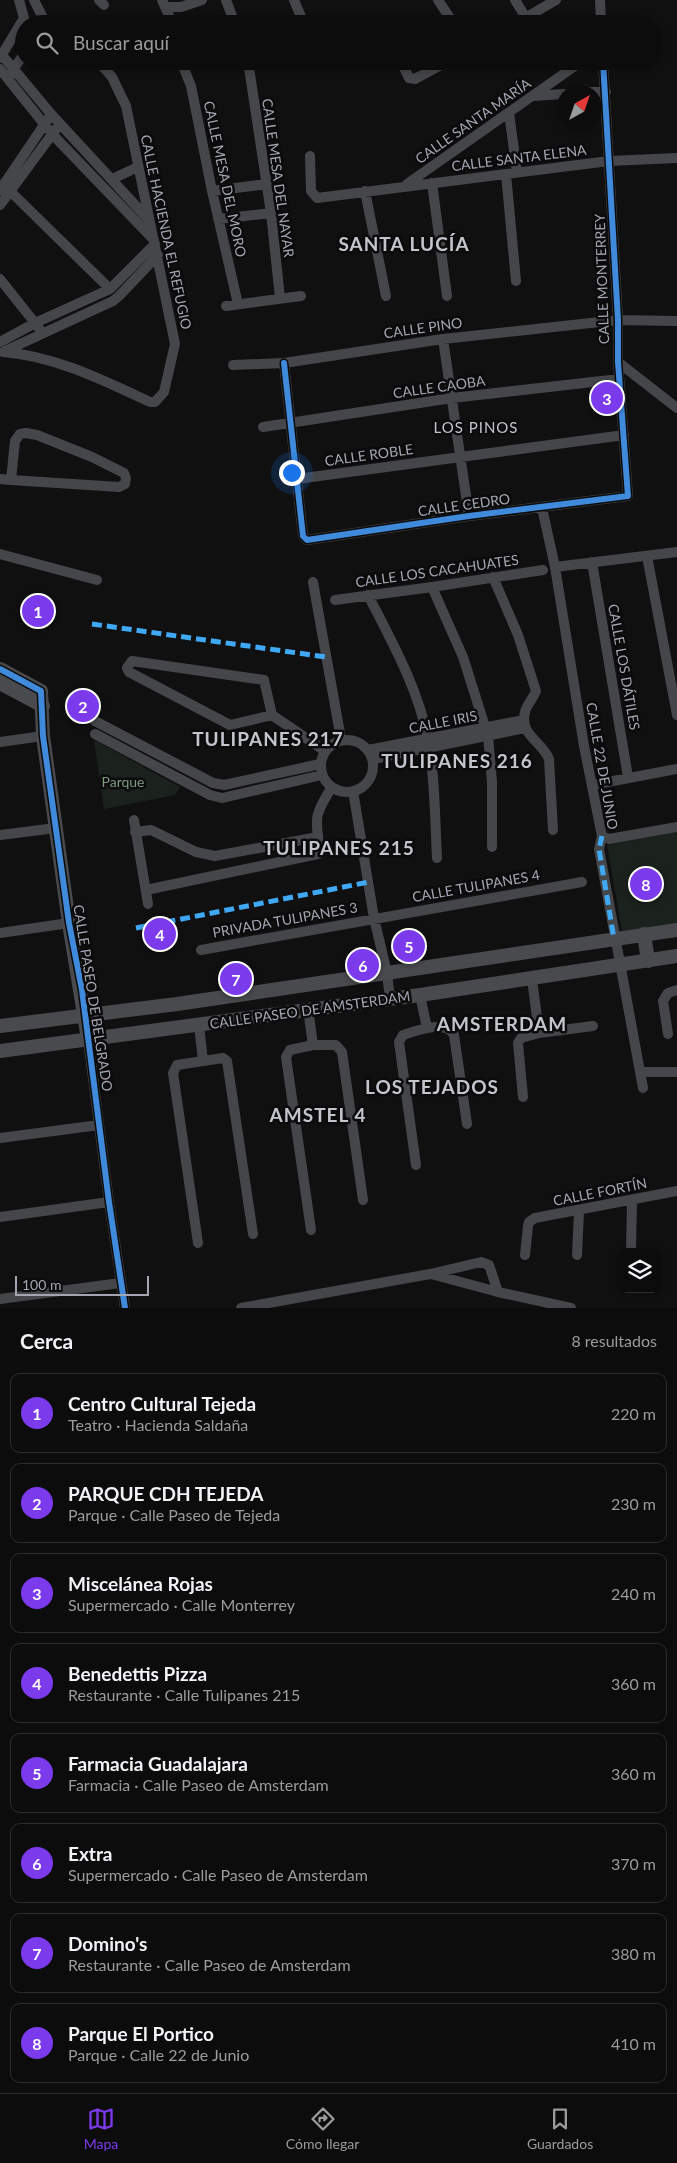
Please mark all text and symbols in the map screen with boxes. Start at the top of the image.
search box [15,15,662,70]
icon: search [33,29,61,57]
text: Buscar aquí [73,31,169,54]
street label: CALLE SANTA MARÍA [412,74,534,167]
north arrow [557,85,602,130]
street label: CALLE MESA DEL NAYAR [259,97,298,259]
street label: CALLE MESA DEL MORO [201,99,250,258]
street label: CALLE HACIENDA EL REFUGIO [138,133,195,331]
street label: CALLE SANTA ELENA [450,141,588,174]
street label: CALLE MONTERREY [591,213,612,345]
district label: SANTA LUCÍA [338,232,470,255]
street label: CALLE PINO [383,314,463,341]
street label: CALLE CAOBA [392,372,487,401]
pin: 3 [591,379,623,417]
district label: LOS PINOS [434,418,519,436]
street label: CALLE ROBLE [324,440,414,469]
your location [279,460,305,486]
street label: CALLE CEDRO [417,490,511,519]
street label: CALLE LOS CACAHUATES [354,551,520,590]
pin: 1 [22,592,54,630]
street label: CALLE LOS DÁTILES [605,602,644,731]
pin: 2 [67,687,99,725]
street label: CALLE 22 DE JUNIO [583,701,622,831]
street label: CALLE IRIS [407,707,478,736]
district label: TULIPANES 217 [192,727,344,750]
district label: TULIPANES 216 [381,749,533,772]
park label: Parque [101,773,145,790]
district label: TULIPANES 215 [263,836,415,859]
pin: 8 [630,865,662,903]
street label: CALLE TULIPANES 4 [411,866,541,905]
street label: PRIVADA TULIPANES 3 [211,898,359,941]
street label: CALLE PASEO DE BELGRADO [70,903,117,1093]
pin: 4 [144,915,176,953]
pin: 5 [393,927,425,965]
pin: 6 [347,946,379,984]
pin: 7 [220,960,252,998]
street label: CALLE PASEO DE AMSTERDAM [209,987,411,1032]
district label: AMSTERDAM [436,1012,567,1035]
district label: LOS TEJADOS [365,1075,499,1098]
district label: AMSTEL 4 [269,1103,366,1126]
street label: CALLE FORTÍN [552,1174,648,1209]
map controls [617,1248,662,1293]
button: layers [617,1248,662,1293]
scale bar [15,1273,149,1296]
text: 100 m [22,1276,61,1293]
text: Cerca [20,1328,73,1353]
text: 8 resultados [571,1331,657,1350]
text: Centro Cultural Tejeda [68,1392,256,1415]
text: 1 [32,1404,42,1423]
text: 220 m [611,1404,656,1423]
text: Teatro · Hacienda Saldaña [68,1415,248,1434]
text: PARQUE CDH TEJEDA [68,1482,263,1505]
text: 2 [32,1494,42,1513]
text: 230 m [611,1494,656,1513]
text: Parque · Calle Paseo de Tejeda [68,1505,280,1524]
text: Miscelánea Rojas [68,1572,213,1595]
text: 3 [32,1584,42,1603]
text: 240 m [611,1584,656,1603]
text: Supermercado · Calle Monterrey [68,1595,295,1614]
text: Benedettis Pizza [68,1662,207,1685]
text: 4 [32,1674,42,1693]
text: 360 m [611,1674,656,1693]
text: Restaurante · Calle Tulipanes 215 [68,1685,300,1704]
text: Farmacia Guadalajara [68,1752,248,1775]
text: 5 [32,1764,42,1783]
text: 360 m [611,1764,656,1783]
text: Farmacia · Calle Paseo de Amsterdam [68,1775,329,1794]
text: Extra [68,1842,113,1865]
text: 6 [32,1854,42,1873]
text: 370 m [611,1854,656,1873]
text: Supermercado · Calle Paseo de Amsterdam [68,1865,368,1884]
text: Domino's [68,1932,147,1955]
text: 7 [32,1944,42,1963]
text: 380 m [611,1944,656,1963]
text: Restaurante · Calle Paseo de Amsterdam [68,1955,351,1974]
text: Parque El Portico [68,2022,214,2045]
text: 8 [32,2034,42,2053]
text: 410 m [611,2034,656,2053]
text: Parque · Calle 22 de Junio [68,2045,249,2064]
tab: Mapa [84,2105,118,2152]
tab: Cómo llegar [286,2105,359,2152]
tab: Guardados [527,2105,593,2152]

